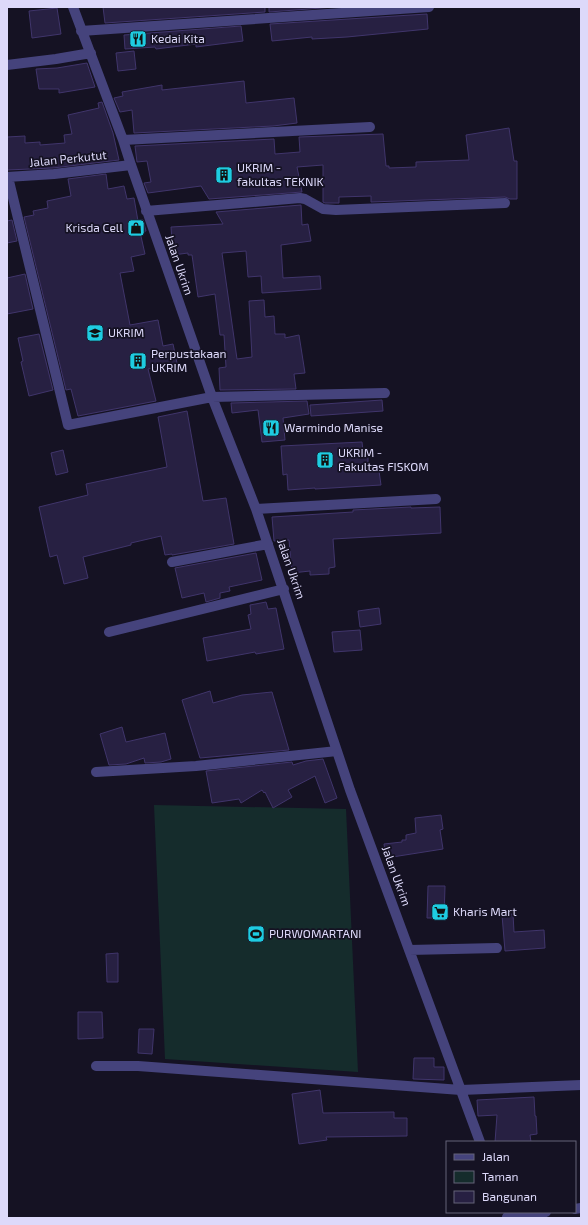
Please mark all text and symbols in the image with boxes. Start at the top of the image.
restaurant icon: Kedai Kita [128,29,148,49]
place label: Kedai Kita [151,31,205,45]
street label: Jalan Perkutut [29,147,108,169]
place label: UKRIM - fakultas TEKNIK [237,160,324,188]
building icon: UKRIM - fakultas TEKNIK [214,165,234,185]
shop icon: Krisda Cell [126,218,146,238]
place label: Krisda Cell [65,220,123,234]
street label: Jalan Ukrim [163,233,197,297]
school or university icon: UKRIM [85,323,105,343]
place label: UKRIM [108,325,144,339]
place label: Perpustakaan UKRIM [151,346,227,374]
building icon: Perpustakaan UKRIM [128,351,148,371]
restaurant icon: Warmindo Manise [261,418,281,438]
place label: Warmindo Manise [284,420,383,434]
place label: UKRIM - Fakultas FISKOM [338,445,429,473]
building icon: UKRIM - Fakultas FISKOM [315,450,335,470]
street label: Jalan Ukrim [275,537,309,601]
street label: Jalan Ukrim [380,844,414,908]
supermarket icon: Kharis Mart [430,902,450,922]
place label: Kharis Mart [453,904,517,918]
sports icon: PURWOMARTANI [246,924,266,944]
place label: PURWOMARTANI [269,926,362,940]
legend [446,1141,576,1213]
text: Jalan [482,1149,510,1163]
text: Taman [482,1169,519,1183]
text: Bangunan [482,1189,537,1203]

